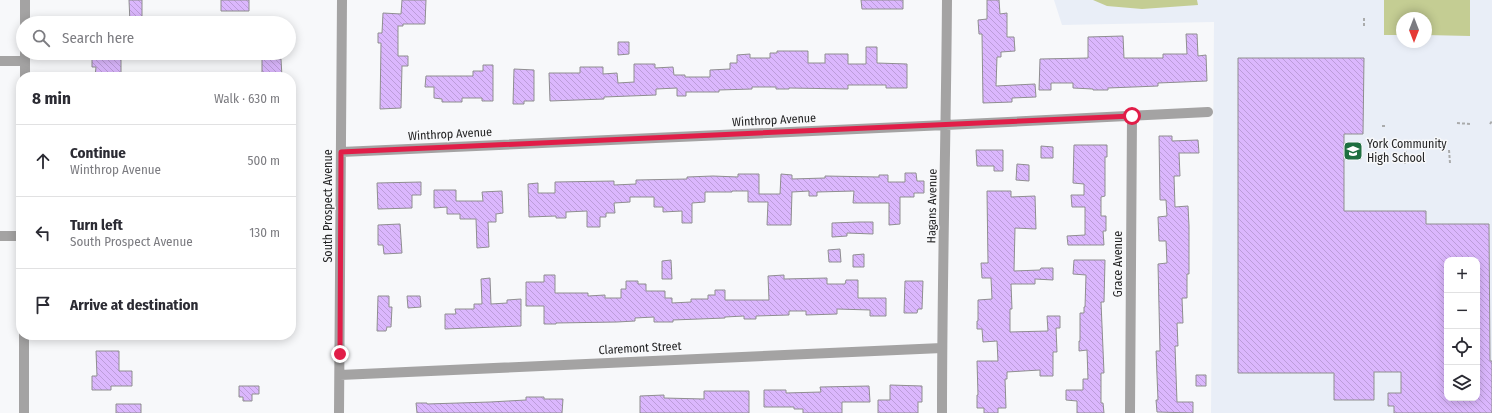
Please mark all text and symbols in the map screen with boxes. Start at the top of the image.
north arrow [1396,12,1432,48]
search box [16,16,296,60]
icon: search [30,27,52,49]
text: Search here [62,29,134,47]
text: 8 min [32,88,71,109]
text: Walk · 630 m [214,91,280,106]
route start [1123,107,1141,125]
street label: Winthrop Avenue [732,111,816,129]
street label: Winthrop Avenue [408,125,492,143]
place label: York Community High School [1367,137,1447,165]
school or university icon: York Community High School [1342,140,1364,162]
text: Continue [70,144,126,162]
street label: South Prospect Avenue [321,149,335,263]
icon: ahead [32,150,54,172]
text: 500 m [247,153,280,168]
text: Winthrop Avenue [70,162,161,177]
street label: Hagans Avenue [924,168,940,243]
text: Turn left [70,216,123,234]
icon: left [32,222,54,244]
text: 130 m [249,225,280,240]
street label: Grace Avenue [1111,231,1125,297]
text: South Prospect Avenue [70,234,193,249]
map controls [1444,257,1480,401]
button: + [1444,257,1480,293]
button: − [1444,293,1480,329]
icon: arrive [32,294,54,316]
text: Arrive at destination [70,296,198,314]
button: locate [1444,329,1480,365]
street label: Claremont Street [598,339,682,357]
route end [331,345,349,363]
button: layers [1444,365,1480,401]

